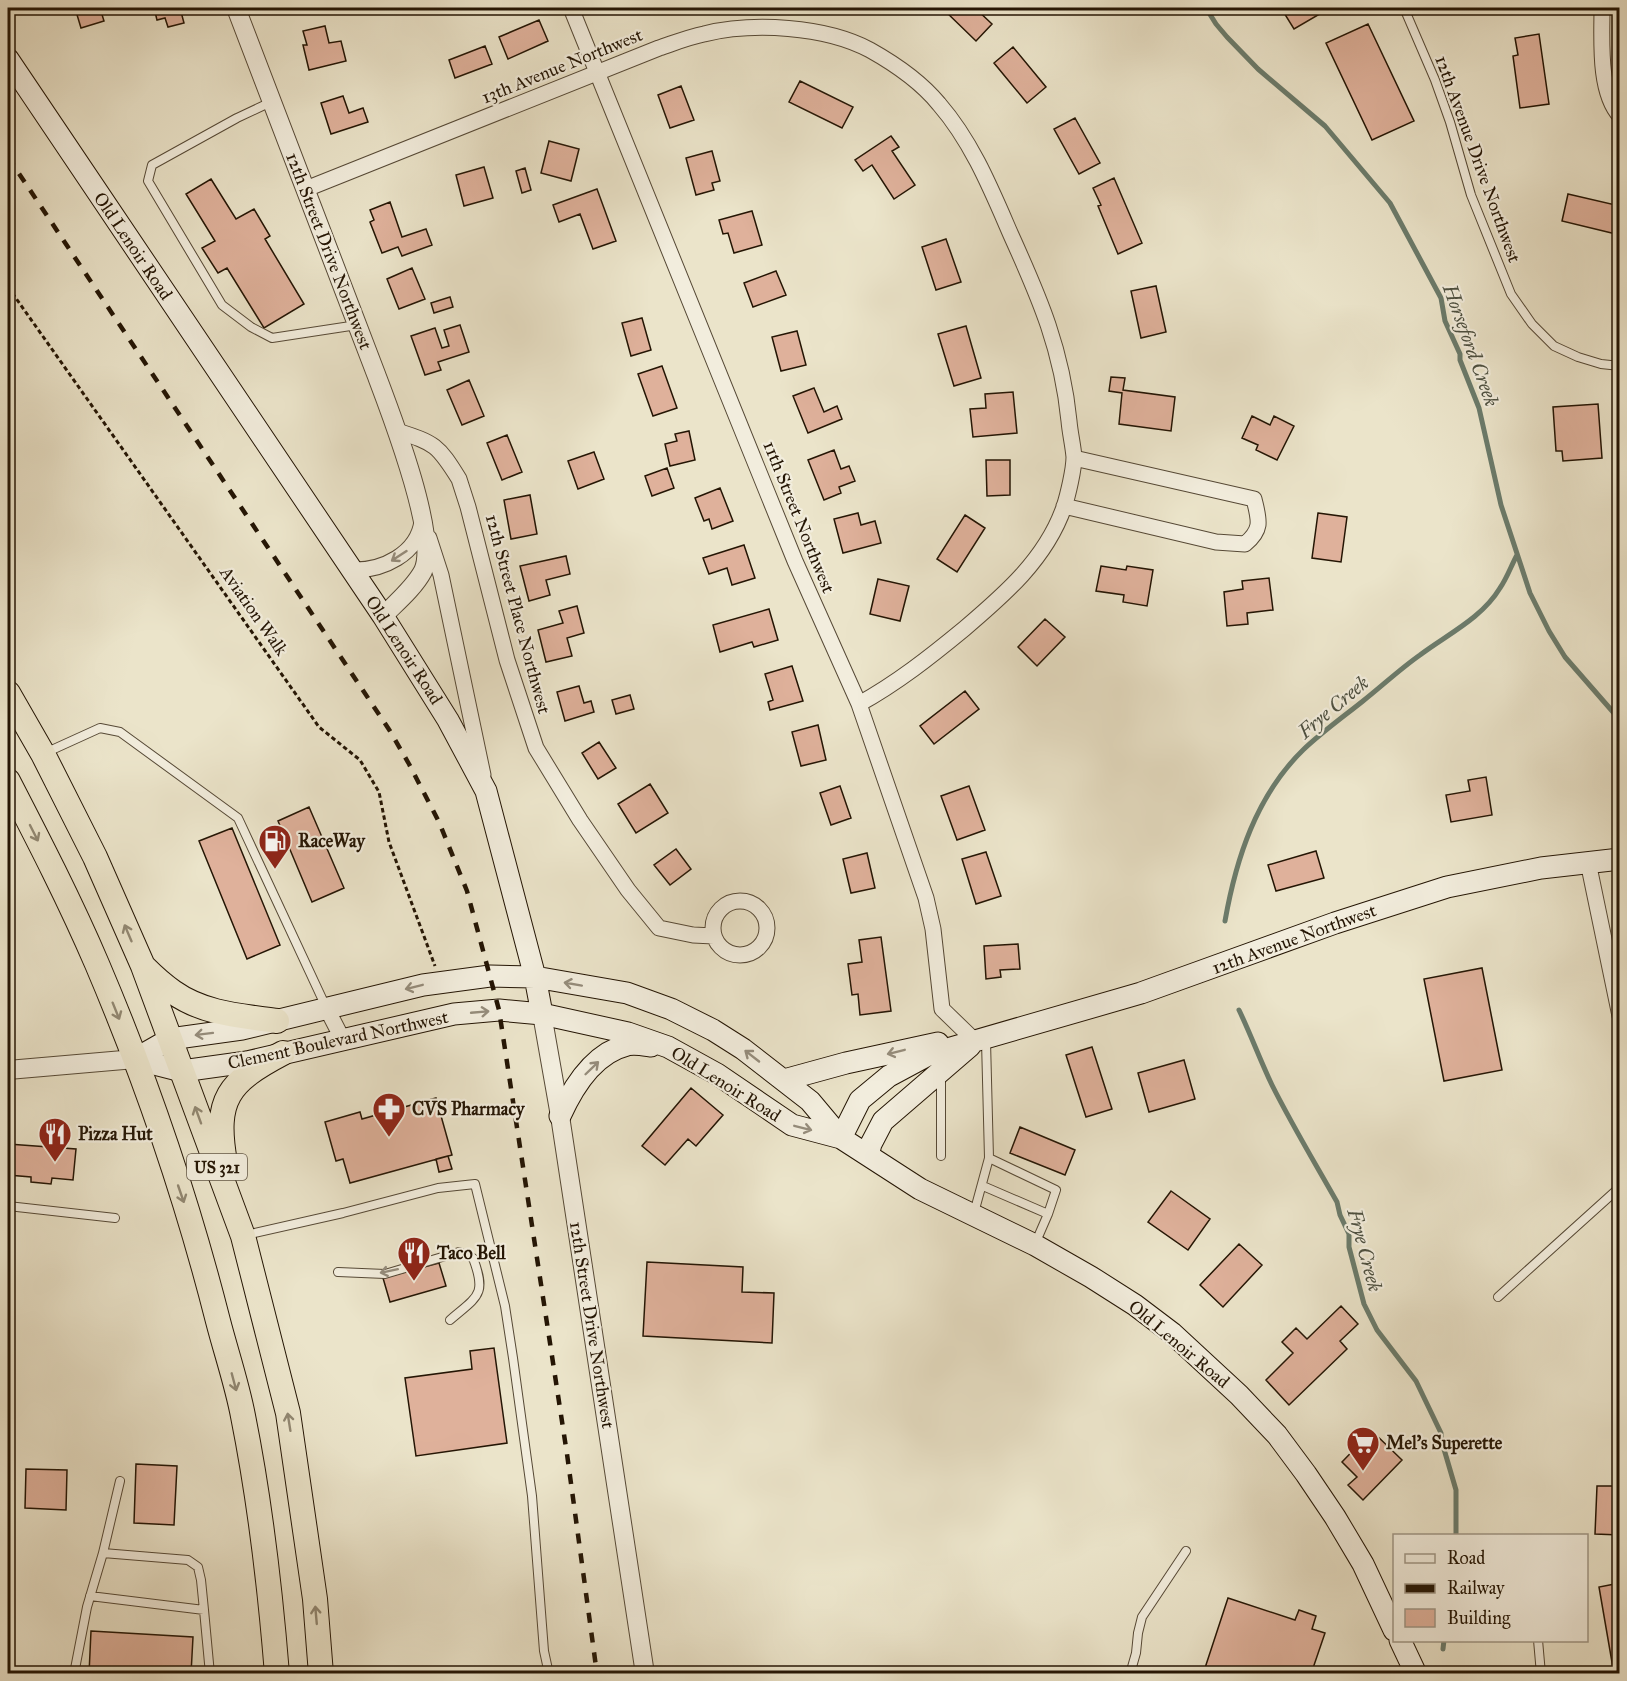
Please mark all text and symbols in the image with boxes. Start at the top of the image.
street label: 13th Avenue Northwest [478,23,646,108]
street label: 12th Avenue Drive Northwest [1430,52,1526,266]
street label: 12th Street Drive Northwest [281,149,377,353]
street label: Old Lenoir Road [89,188,177,304]
water label: Horseford Creek [1437,280,1504,410]
street label: 11th Street Northwest [758,438,840,597]
street label: 12th Street Place Northwest [481,512,555,717]
one-way arrow [391,550,407,562]
street label: Aviation Walk [215,561,293,660]
street label: Old Lenoir Road [361,592,447,708]
water label: Frye Creek [1292,670,1373,744]
fuel station icon: RaceWay [257,823,293,870]
one-way arrow [29,824,41,842]
place label: RaceWay [298,830,366,853]
street label: 12th Avenue Northwest [1209,899,1380,979]
one-way arrow [122,924,133,942]
one-way arrow [564,978,584,989]
one-way arrow [405,981,424,993]
one-way arrow [111,1001,122,1019]
street label: Clement Boulevard Northwest [226,1006,451,1074]
one-way arrow [469,1006,489,1017]
one-way arrow [195,1029,214,1040]
street label: Old Lenoir Road [667,1042,785,1126]
one-way arrow [887,1046,906,1058]
one-way arrow [744,1049,760,1062]
one-way arrow [584,1061,599,1075]
pharmacy icon: CVS Pharmacy [371,1091,407,1138]
place label: CVS Pharmacy [412,1098,526,1121]
one-way arrow [192,1106,203,1125]
restaurant icon: Pizza Hut [37,1116,73,1163]
place label: Pizza Hut [78,1123,153,1145]
one-way arrow [793,1123,812,1135]
road number: US 321 [187,1154,247,1180]
one-way arrow [176,1184,187,1203]
water label: Frye Creek [1342,1205,1388,1294]
street label: 12th Street Drive Northwest [565,1220,619,1431]
restaurant icon: Taco Bell [396,1235,432,1282]
place label: Taco Bell [436,1242,507,1264]
one-way arrow [380,1266,399,1277]
street label: Old Lenoir Road [1124,1295,1234,1393]
one-way arrow [229,1372,240,1391]
one-way arrow [283,1413,294,1432]
supermarket icon: Mel's Superette [1345,1425,1381,1472]
place label: Mel's Superette [1386,1432,1503,1455]
legend [1393,1534,1588,1642]
text: Road [1447,1547,1485,1569]
text: Railway [1447,1577,1505,1599]
one-way arrow [310,1606,321,1626]
text: Building [1447,1607,1511,1630]

